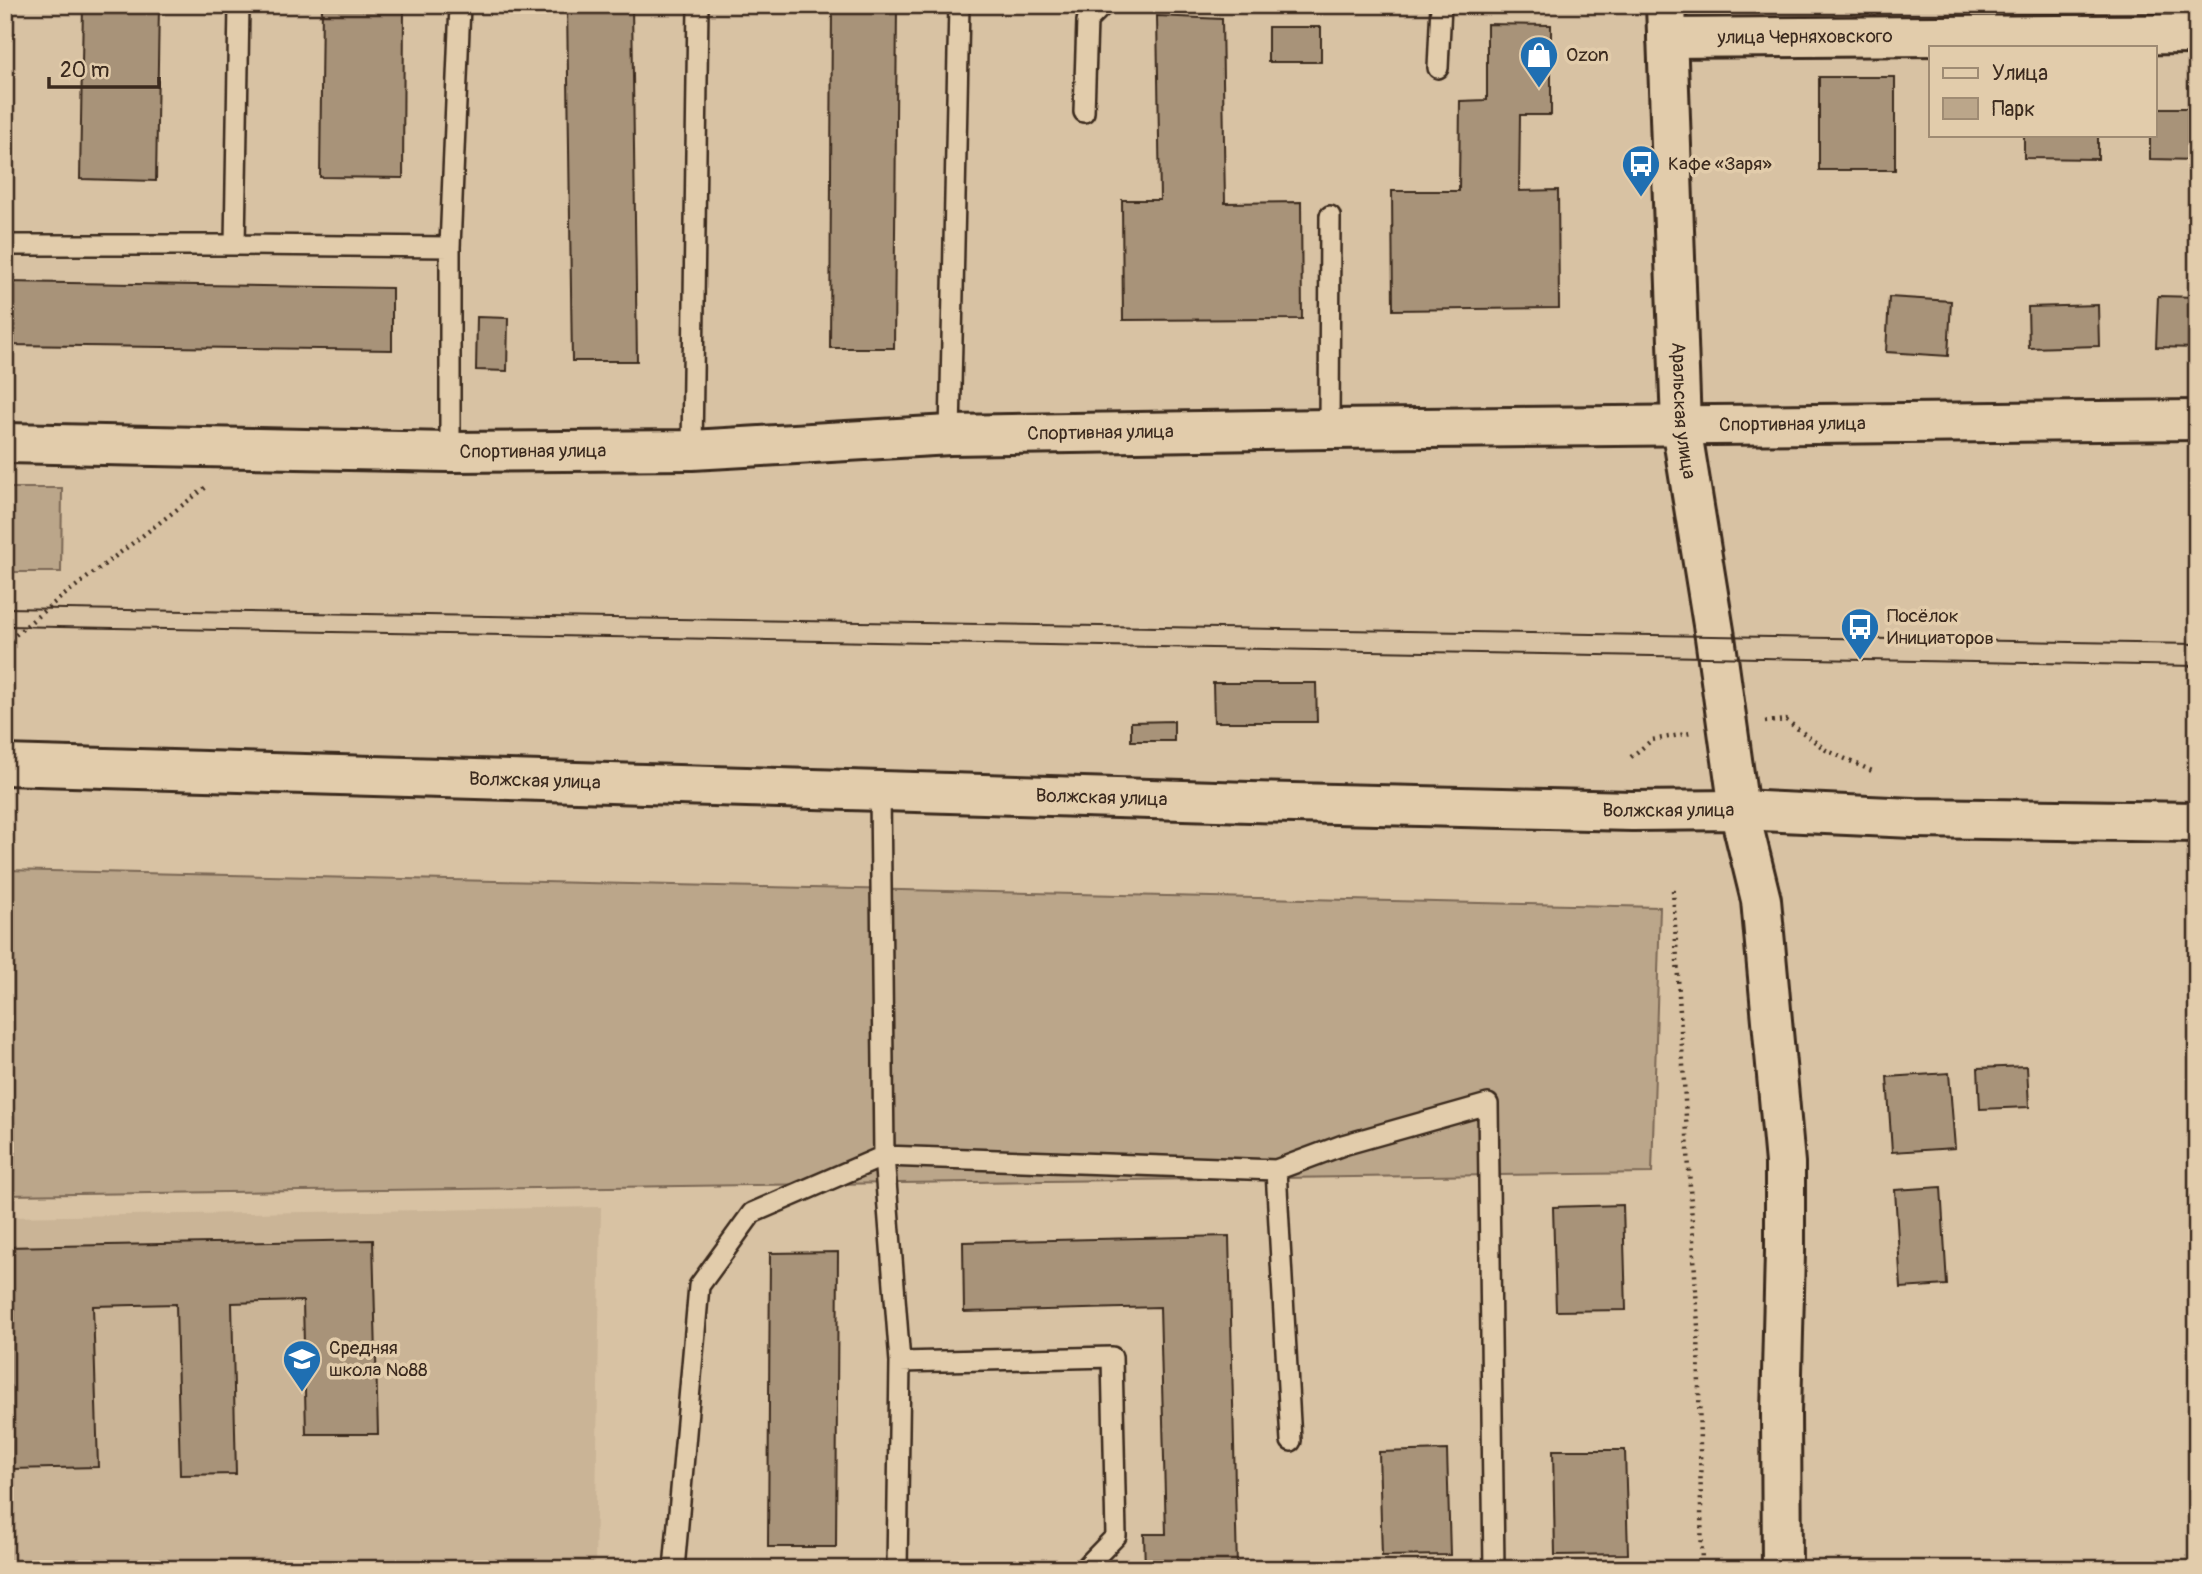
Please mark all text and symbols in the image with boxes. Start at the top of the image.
street label: улица Черняховского [1716,24,1893,50]
shop icon: Ozon [1518,34,1560,89]
place label: Ozon [1566,43,1609,67]
scale bar [49,46,159,90]
legend [1929,46,2156,136]
text: 20 m [60,57,109,84]
text: Улица [1992,60,2048,87]
text: Парк [1992,96,2035,123]
bus stop icon: Кафе «Заря» [1620,143,1662,198]
place label: Кафе «Заря» [1668,152,1772,176]
street label: Аральская улица [1666,342,1701,481]
street label: Спортивная улица [1719,411,1866,437]
street label: Спортивная улица [1027,419,1174,446]
street label: Спортивная улица [459,439,607,464]
place label: Посёлок Инициаторов [1887,604,1994,650]
bus stop icon: Посёлок Инициаторов [1839,606,1881,661]
street label: Волжская улица [469,767,601,795]
street label: Волжская улица [1035,784,1168,812]
street label: Волжская улица [1602,798,1735,823]
place label: Средняя школа №88 [329,1336,428,1382]
school or university icon: Средняя школа №88 [281,1338,323,1393]

